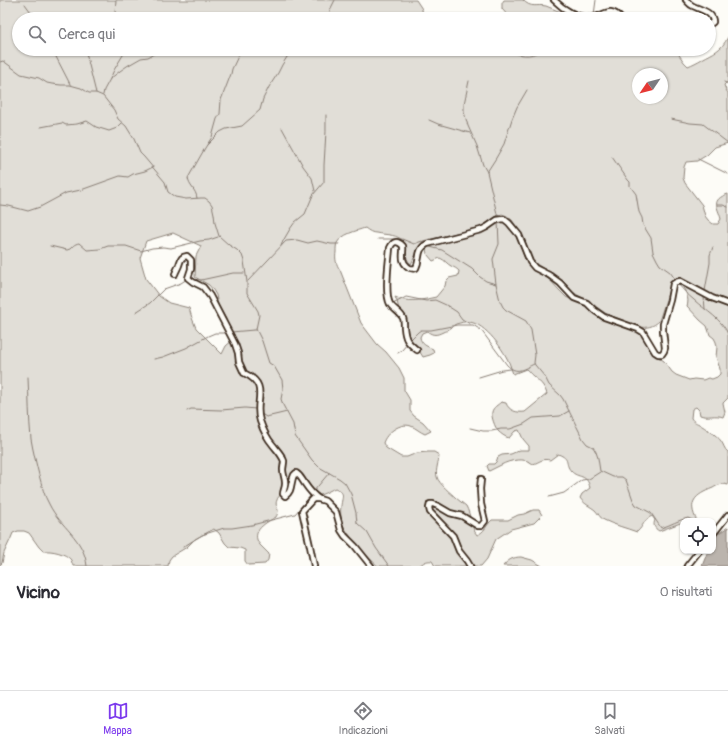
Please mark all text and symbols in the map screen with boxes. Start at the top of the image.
search box [12,12,716,56]
icon: search [26,23,48,45]
text: Cerca qui [58,25,115,44]
north arrow [632,68,668,104]
map controls [680,518,716,554]
button: locate [680,518,716,554]
text: Vicino [16,582,60,603]
text: 0 risultati [660,584,712,600]
tab: Mappa [103,700,132,737]
tab: Indicazioni [339,700,388,737]
tab: Salvati [594,700,625,737]

